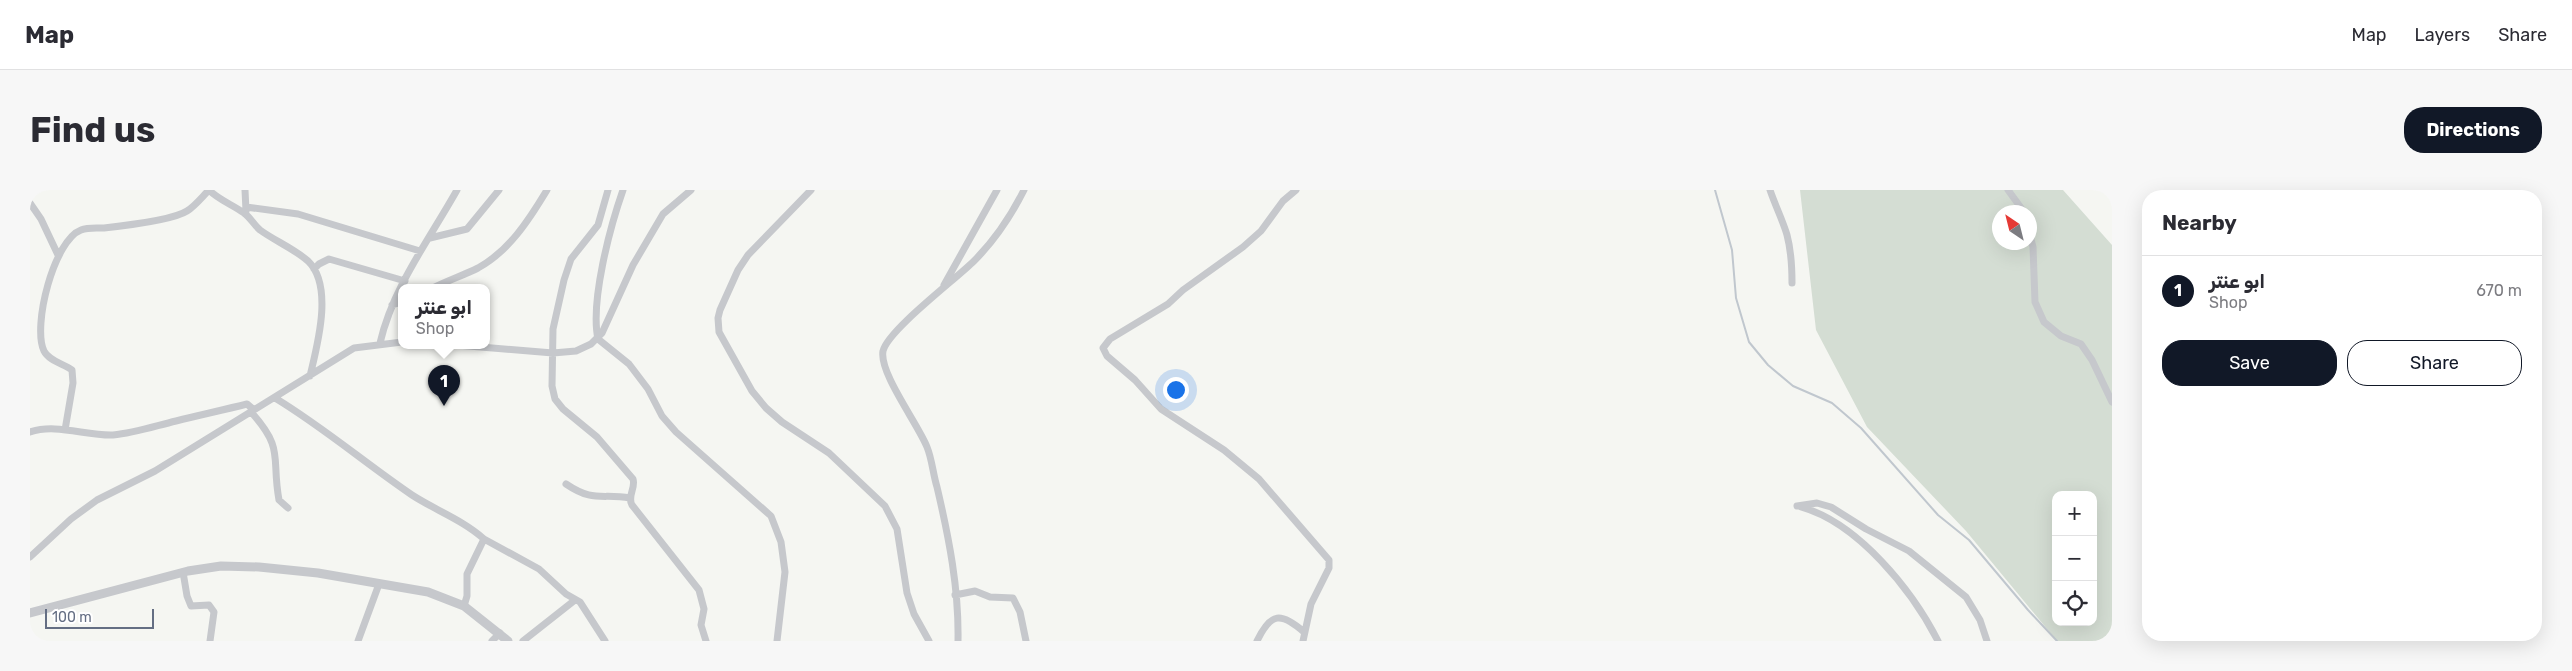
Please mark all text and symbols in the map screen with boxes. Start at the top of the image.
text: Map [25,21,74,49]
text: Map [2352,24,2387,46]
text: Layers [2415,24,2470,46]
text: Share [2498,24,2547,46]
button: Directions [2404,107,2542,153]
text: Find us [30,109,155,151]
north arrow [1992,205,2037,250]
text: Nearby [2162,210,2237,235]
text: ابو عنتر [2209,270,2265,293]
text: 1 [2174,281,2182,300]
text: 670 m [2476,281,2522,300]
popup [398,284,490,349]
text: Shop [2209,293,2247,312]
text: ابو عنتر [416,296,472,319]
text: Shop [416,319,454,338]
button: Save [2162,340,2337,386]
button: Share [2347,340,2522,386]
pin: 1 [428,365,460,406]
your location [1163,377,1189,403]
map controls [2052,491,2097,626]
button: + [2052,491,2097,536]
button: − [2052,536,2097,581]
button: locate [2052,581,2097,626]
scale bar [45,606,154,629]
text: 100 m [52,609,92,626]

